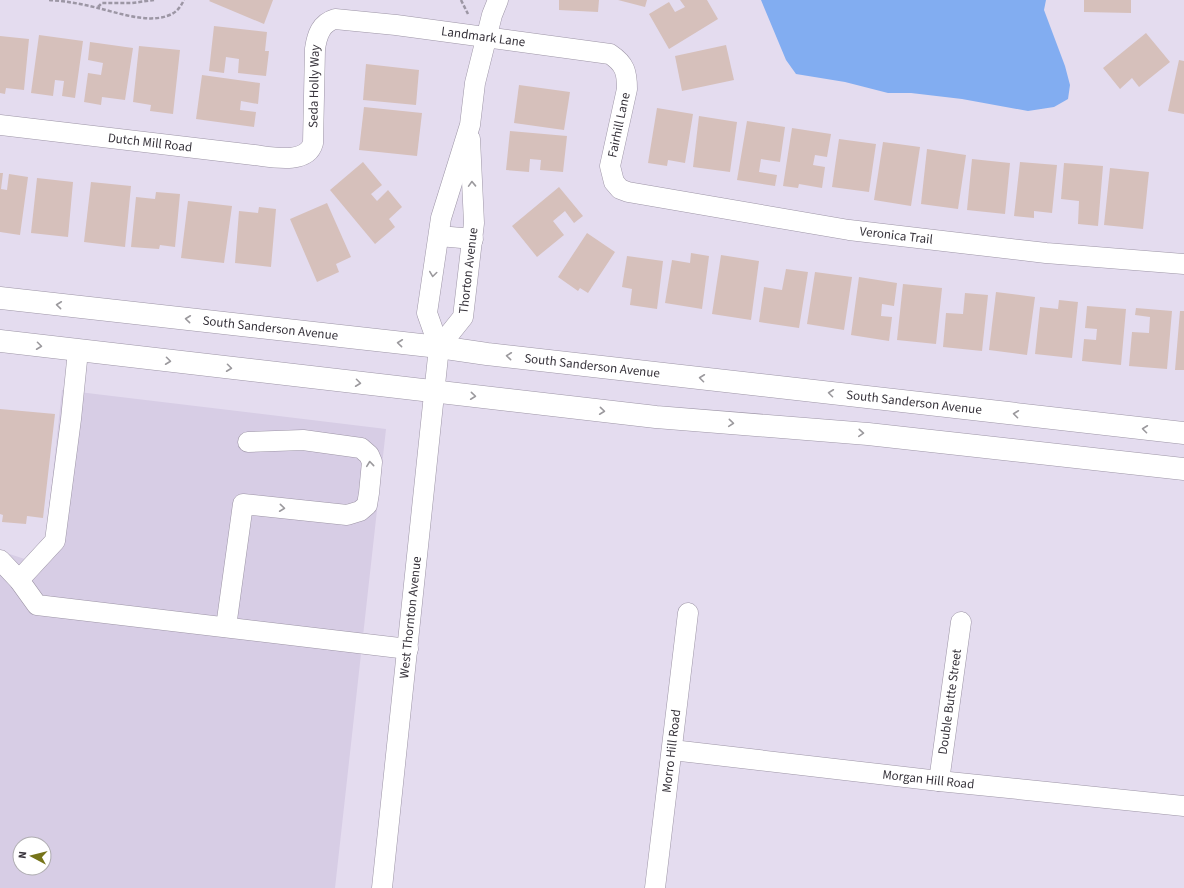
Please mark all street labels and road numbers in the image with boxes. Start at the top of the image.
street label: Landmark Lane [440,22,526,51]
street label: Seda Holly Way [304,43,325,128]
street label: Fairhill Lane [603,91,635,159]
street label: Dutch Mill Road [107,129,193,157]
street label: Veronica Trail [859,222,934,249]
street label: Thorton Avenue [454,227,482,315]
street label: South Sanderson Avenue [202,312,339,345]
street label: South Sanderson Avenue [523,349,661,383]
street label: South Sanderson Avenue [845,386,983,419]
street label: West Thornton Avenue [395,556,426,679]
street label: Double Butte Street [934,647,966,756]
street label: Morro Hill Road [658,708,685,794]
street label: Morgan Hill Road [881,765,975,794]

